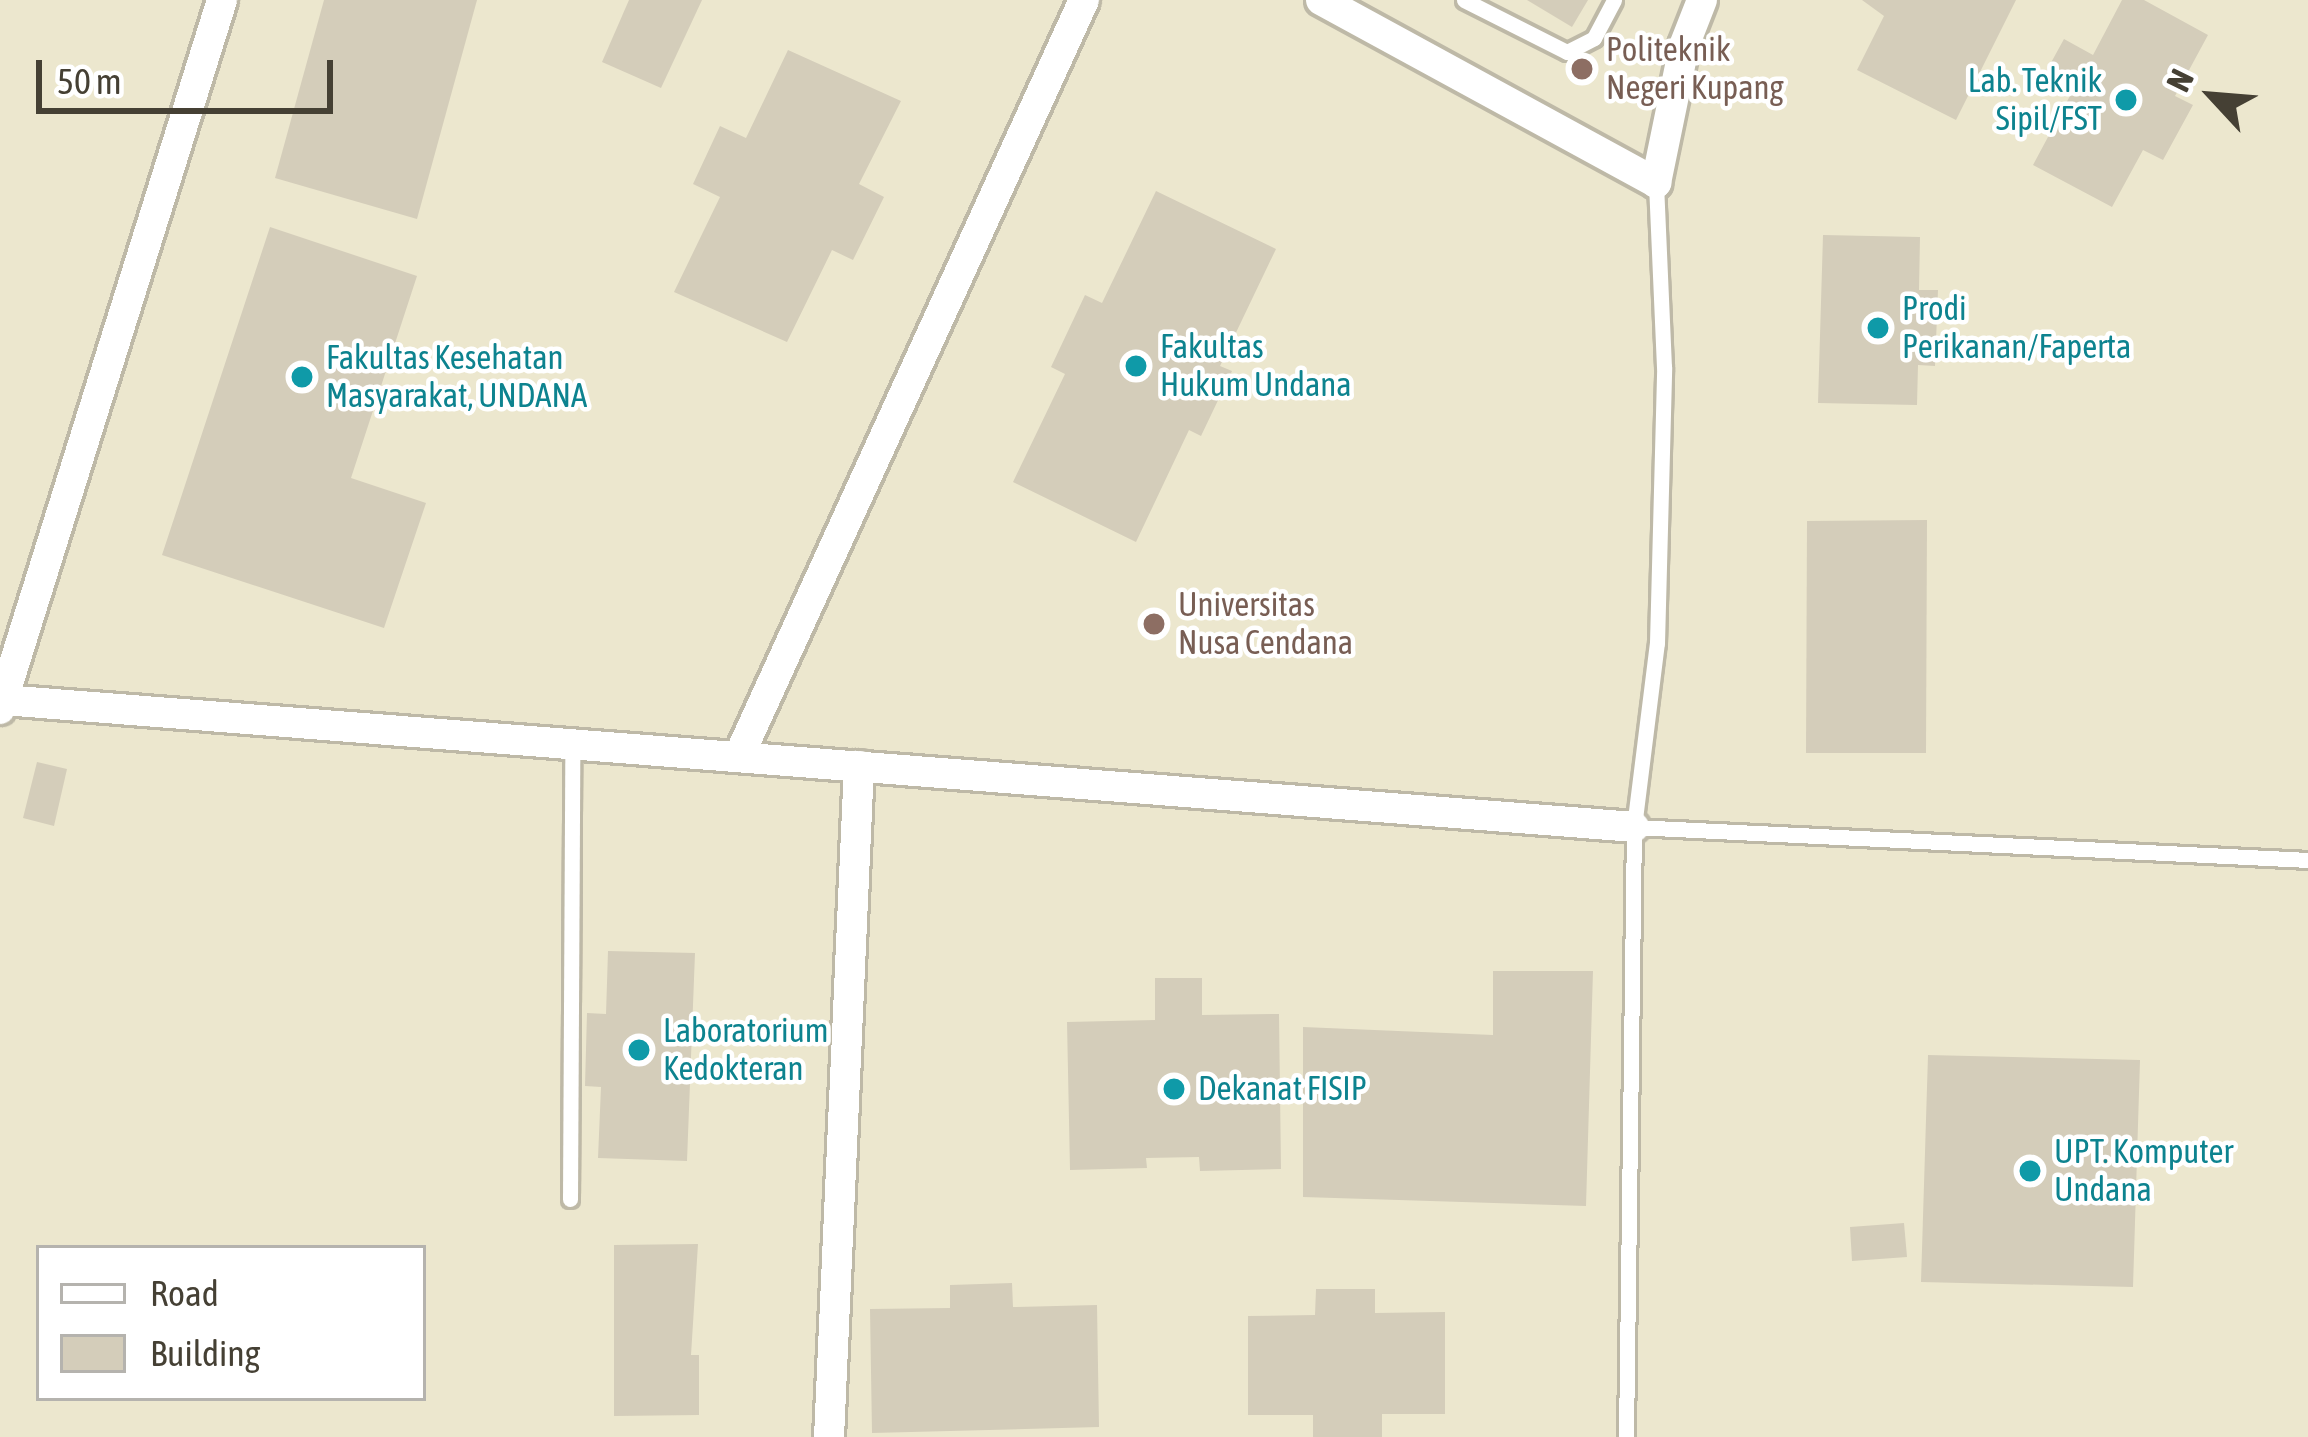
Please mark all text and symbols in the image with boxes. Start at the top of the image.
place label: Politeknik Negeri Kupang [1606,30,1784,108]
scale bar [42,36,339,110]
north arrow [2152,36,2272,156]
marker: Politeknik Negeri Kupang [1569,56,1595,82]
text: 50 m [57,60,122,102]
place label: Lab. Teknik Sipil/FST [1968,61,2102,139]
text: N [2158,63,2201,97]
marker: Lab. Teknik Sipil/FST [2113,87,2139,113]
place label: Prodi Perikanan/Faperta [1902,289,2131,367]
marker: Prodi Perikanan/Faperta [1865,315,1891,341]
place label: Fakultas Hukum Undana [1160,327,1352,405]
place label: Fakultas Kesehatan Masyarakat, UNDANA [326,338,587,416]
marker: Fakultas Hukum Undana [1123,353,1149,379]
marker: Fakultas Kesehatan Masyarakat, UNDANA [289,364,315,390]
place label: Universitas Nusa Cendana [1178,585,1353,663]
marker: Universitas Nusa Cendana [1141,611,1167,637]
place label: Laboratorium Kedokteran [663,1011,828,1089]
marker: Laboratorium Kedokteran [626,1037,652,1063]
place label: Dekanat FISIP [1198,1069,1367,1109]
marker: Dekanat FISIP [1161,1076,1187,1102]
place label: UPT. Komputer Undana [2054,1132,2233,1210]
marker: UPT. Komputer Undana [2017,1158,2043,1184]
legend [36,1245,426,1401]
text: Road [150,1272,219,1314]
text: Building [150,1332,260,1374]

